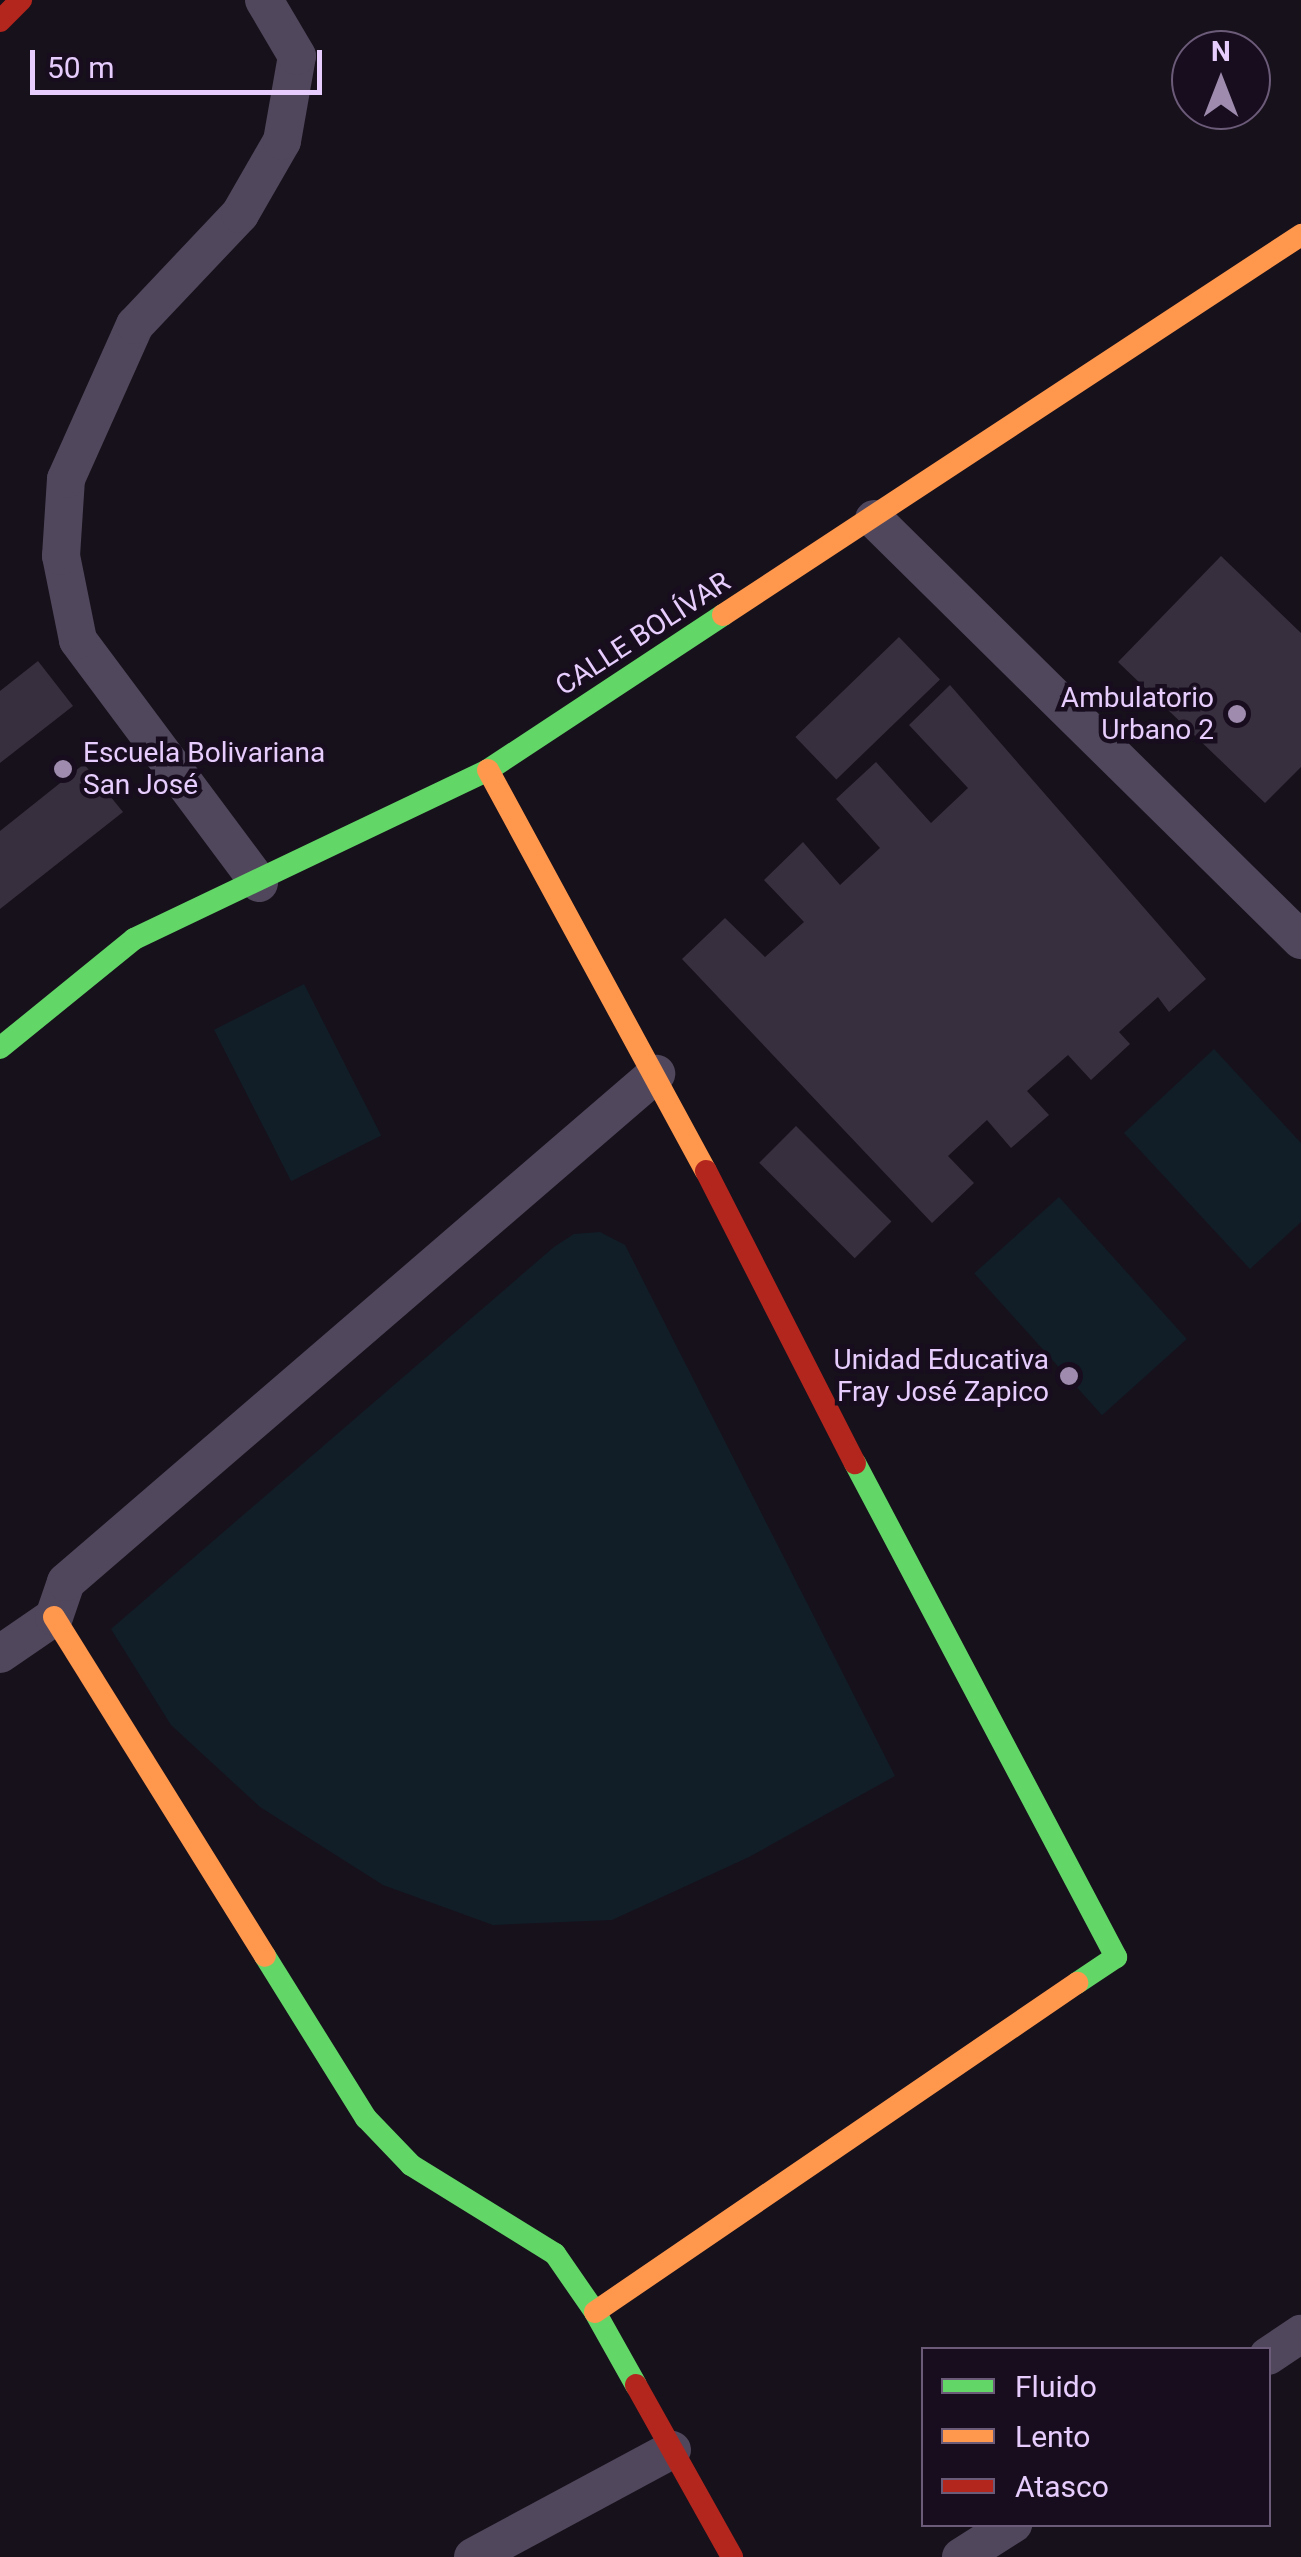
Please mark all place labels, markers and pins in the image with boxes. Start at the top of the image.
place label: Ambulatorio Urbano 2 [1061,681,1214,747]
marker: Ambulatorio Urbano 2 [1224,701,1250,727]
place label: Escuela Bolivariana San José [83,736,325,802]
marker: Escuela Bolivariana San José [52,758,74,780]
place label: Unidad Educativa Fray José Zapico [833,1343,1049,1409]
marker: Unidad Educativa Fray José Zapico [1058,1365,1080,1387]

